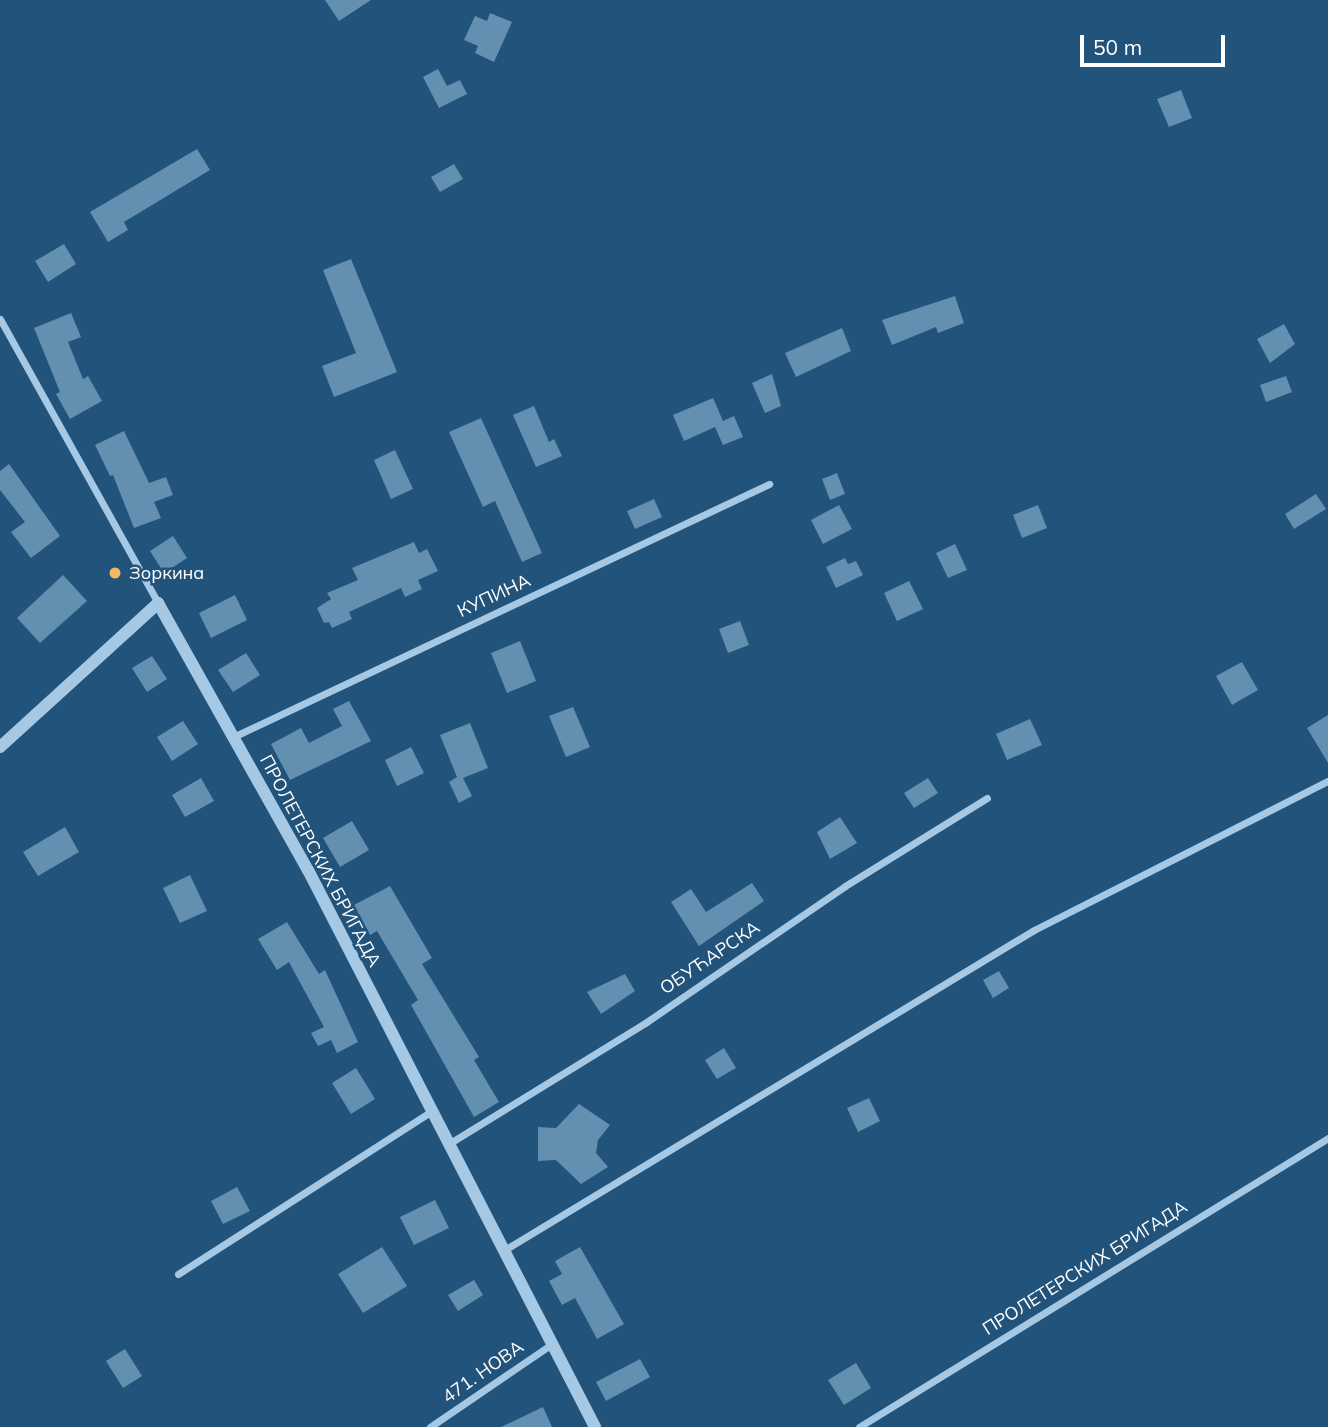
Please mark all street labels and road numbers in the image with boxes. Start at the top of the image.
street label: КУПИНА [454,570,534,622]
street label: ПРОЛЕТЕРСКИХ БРИГАДА [255,751,385,971]
street label: ОБУЋАРСКА [656,917,764,999]
street label: ПРОЛЕТЕРСКИХ БРИГАДА [979,1196,1191,1340]
street label: 471. НОВА [438,1336,528,1408]

